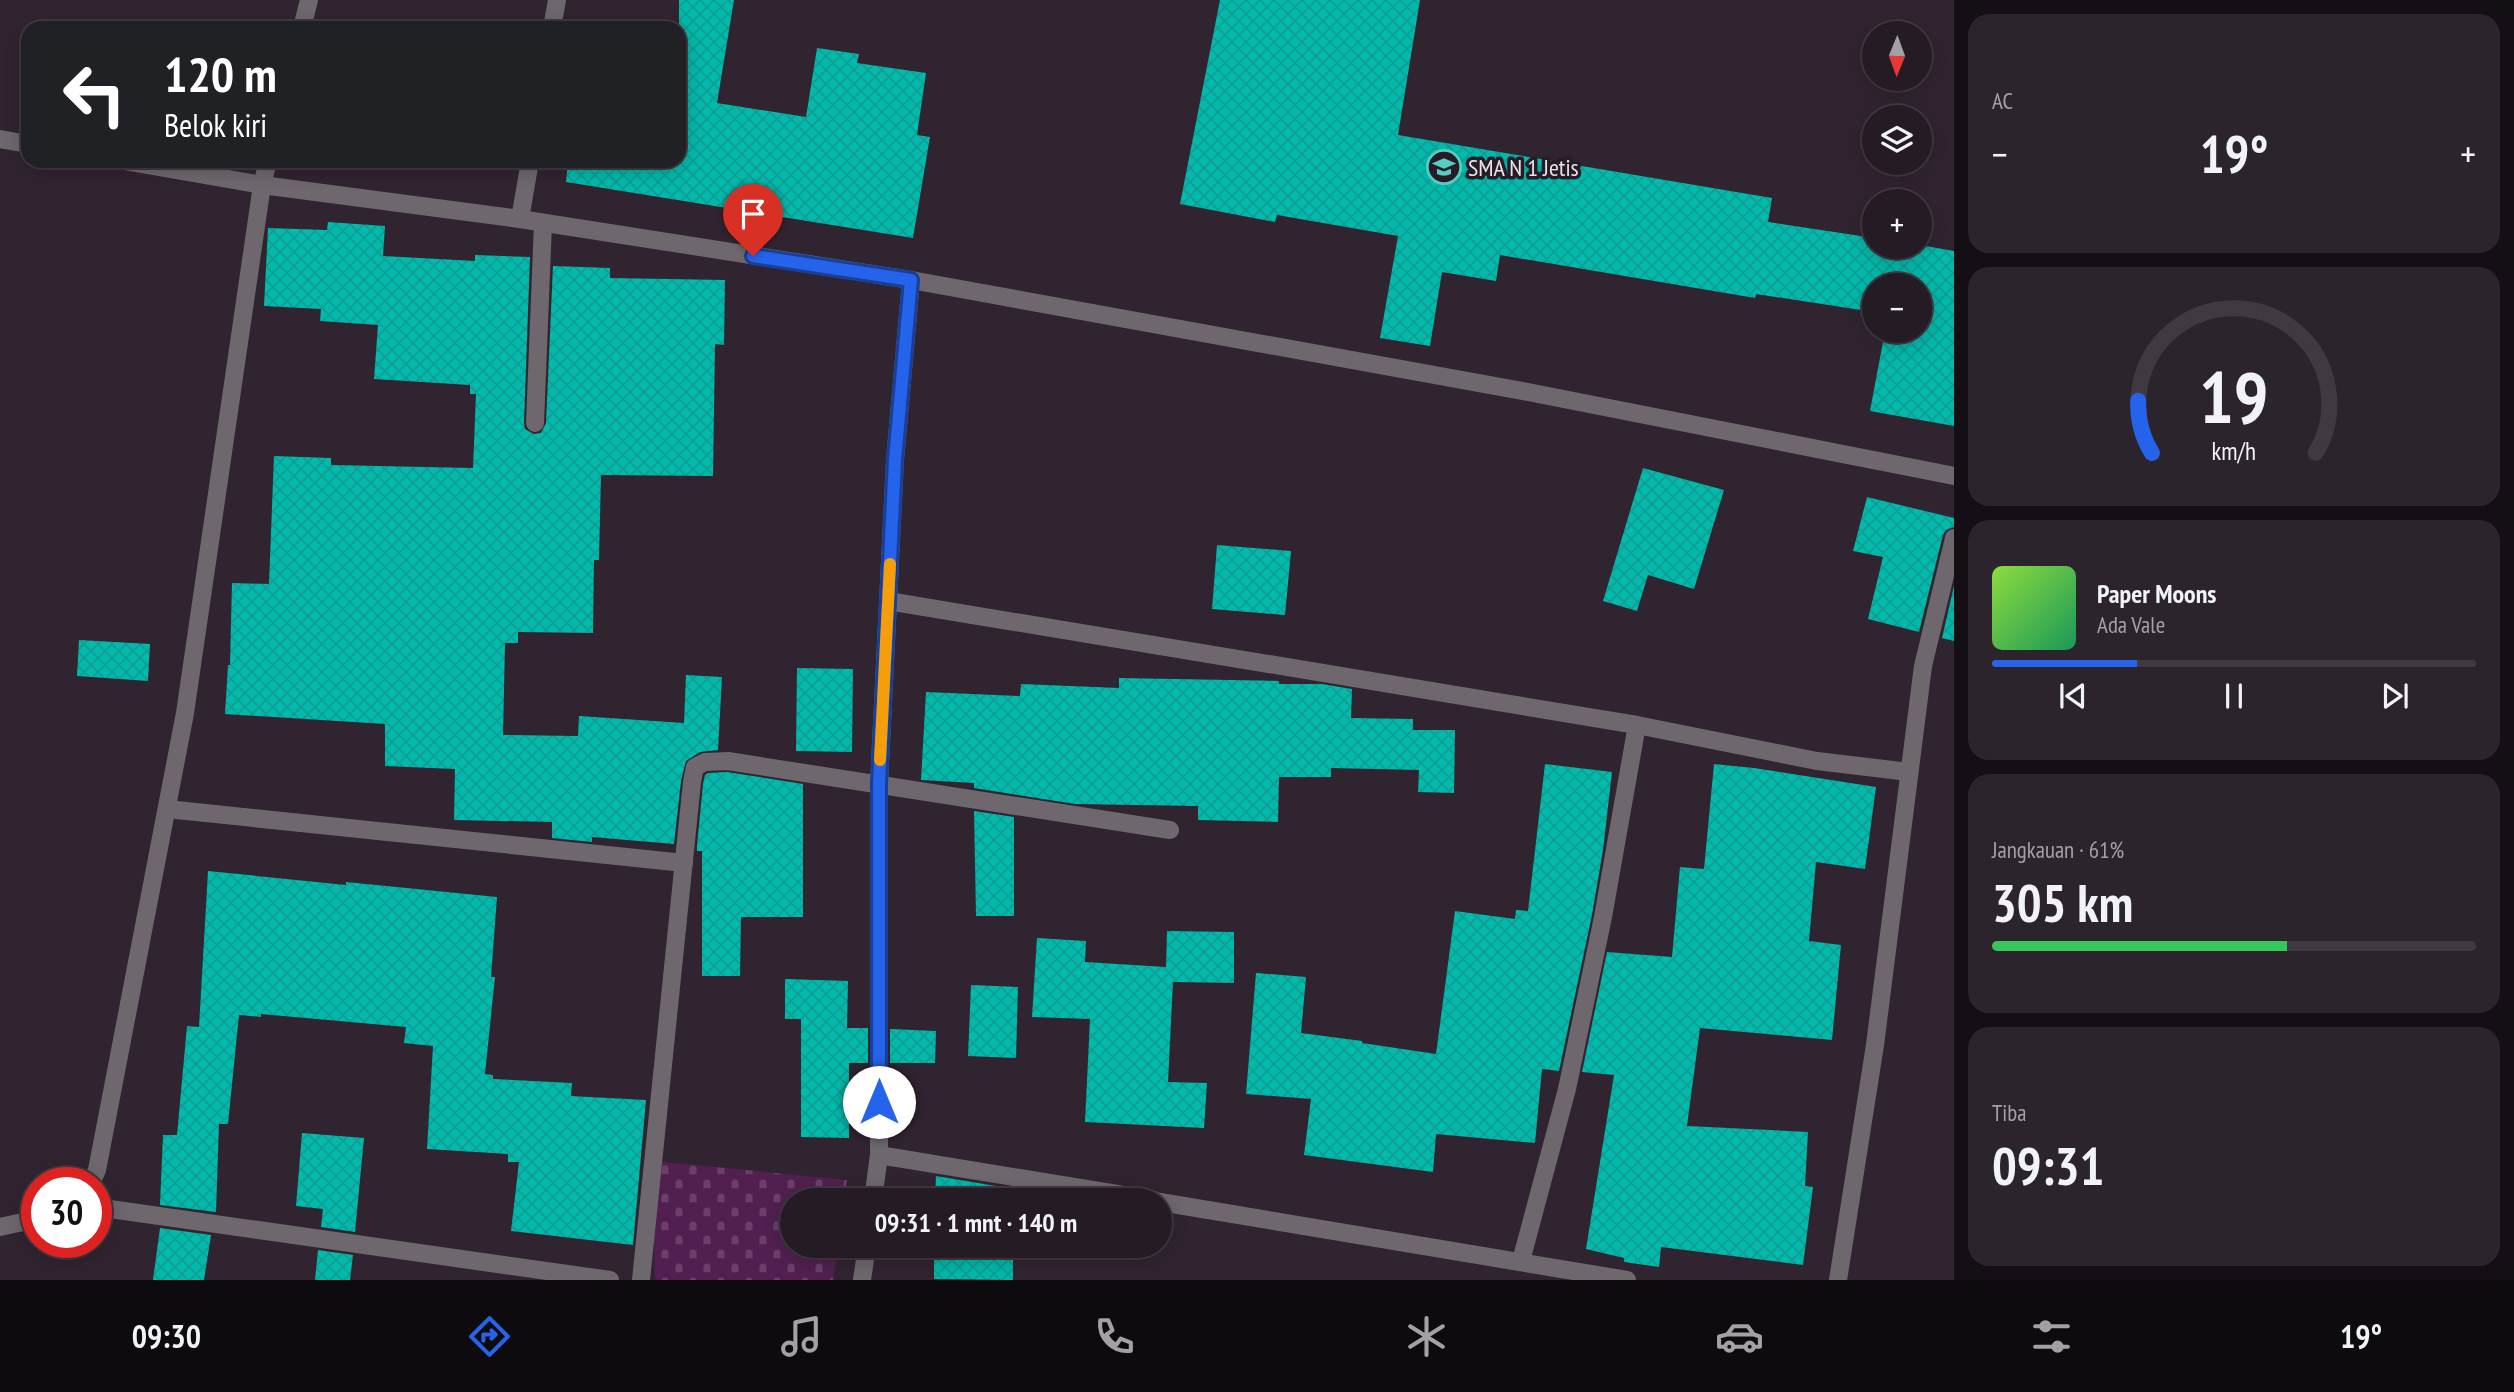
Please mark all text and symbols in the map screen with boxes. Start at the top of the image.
north arrow [1862,21,1932,91]
map controls [1862,21,1932,343]
text: 120 m [164,42,277,106]
icon: left [49,49,140,140]
text: AC [1992,86,2013,115]
text: Belok kiri [164,104,267,146]
button: layers [1862,105,1932,175]
text: 19° [2200,120,2268,187]
text: − [1992,129,2008,178]
text: + [2460,129,2476,178]
school or university icon: SMA N 1 Jetis [1425,148,1463,186]
place label: SMA N 1 Jetis [1468,152,1579,183]
pin [723,184,783,256]
button: + [1862,189,1932,259]
icon: arrive [734,195,772,233]
button: − [1862,273,1932,343]
text: 19 [2199,349,2269,443]
text: km/h [2212,435,2256,467]
text: Paper Moons [2097,577,2216,610]
text: Ada Vale [2097,610,2165,639]
icon: previous [2054,677,2092,715]
icon: pause [2215,677,2253,715]
icon: next [2376,677,2414,715]
text: Jangkauan · 61% [1992,835,2124,864]
text: 305 km [1992,869,2133,936]
position arrow [842,1065,916,1139]
text: Tiba [1992,1098,2026,1127]
text: 09:31 [1992,1132,2104,1199]
speed limit sign: 30 [21,1167,112,1258]
text: 09:31 · 1 mnt · 140 m [875,1206,1077,1239]
icon: directions [465,1312,514,1361]
icon: music [777,1312,826,1361]
icon: phone [1090,1312,1139,1361]
icon: climate [1402,1312,1451,1361]
icon: car [1715,1312,1764,1361]
icon: filters [2027,1312,2076,1361]
text: 09:30 [132,1315,201,1357]
text: 19° [2340,1315,2382,1357]

